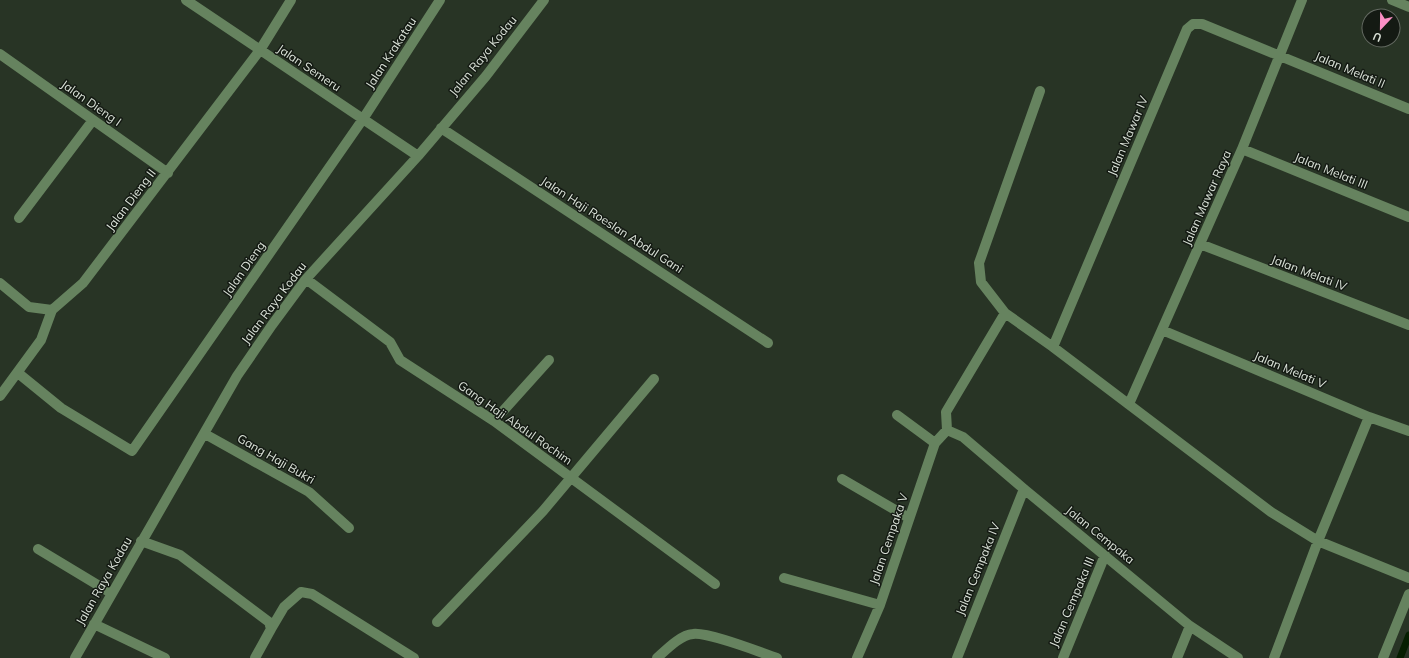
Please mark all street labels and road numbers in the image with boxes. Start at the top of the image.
street label: Jalan Raya Kodau [446,12,520,99]
street label: Jalan Krakatau [362,14,419,91]
street label: Jalan Semeru [275,41,344,94]
street label: Jalan Melati II [1313,48,1387,91]
street label: Jalan Dieng I [58,76,124,129]
street label: Jalan Mawar IV [1104,93,1151,178]
street label: Jalan Mawar Raya [1179,148,1234,248]
street label: Jalan Melati III [1292,149,1370,192]
street label: Jalan Dieng II [103,166,159,234]
street label: Jalan Haji Roeslan Abdul Gani [538,173,686,276]
street label: Jalan Dieng [219,238,268,299]
street label: Jalan Melati IV [1269,251,1350,294]
street label: Jalan Raya Kodau [238,259,309,347]
street label: Jalan Melati V [1252,348,1329,392]
street label: Gang Haji Abdul Rochim [455,377,575,468]
street label: Gang Haji Bukri [235,430,318,487]
street label: Jalan Cempaka V [866,491,911,586]
street label: Jalan Cempaka [1063,502,1138,567]
street label: Jalan Cempaka IV [952,520,1003,617]
street label: Jalan Raya Kodau [72,534,135,627]
street label: Jalan Cempaka III [1046,555,1097,649]

